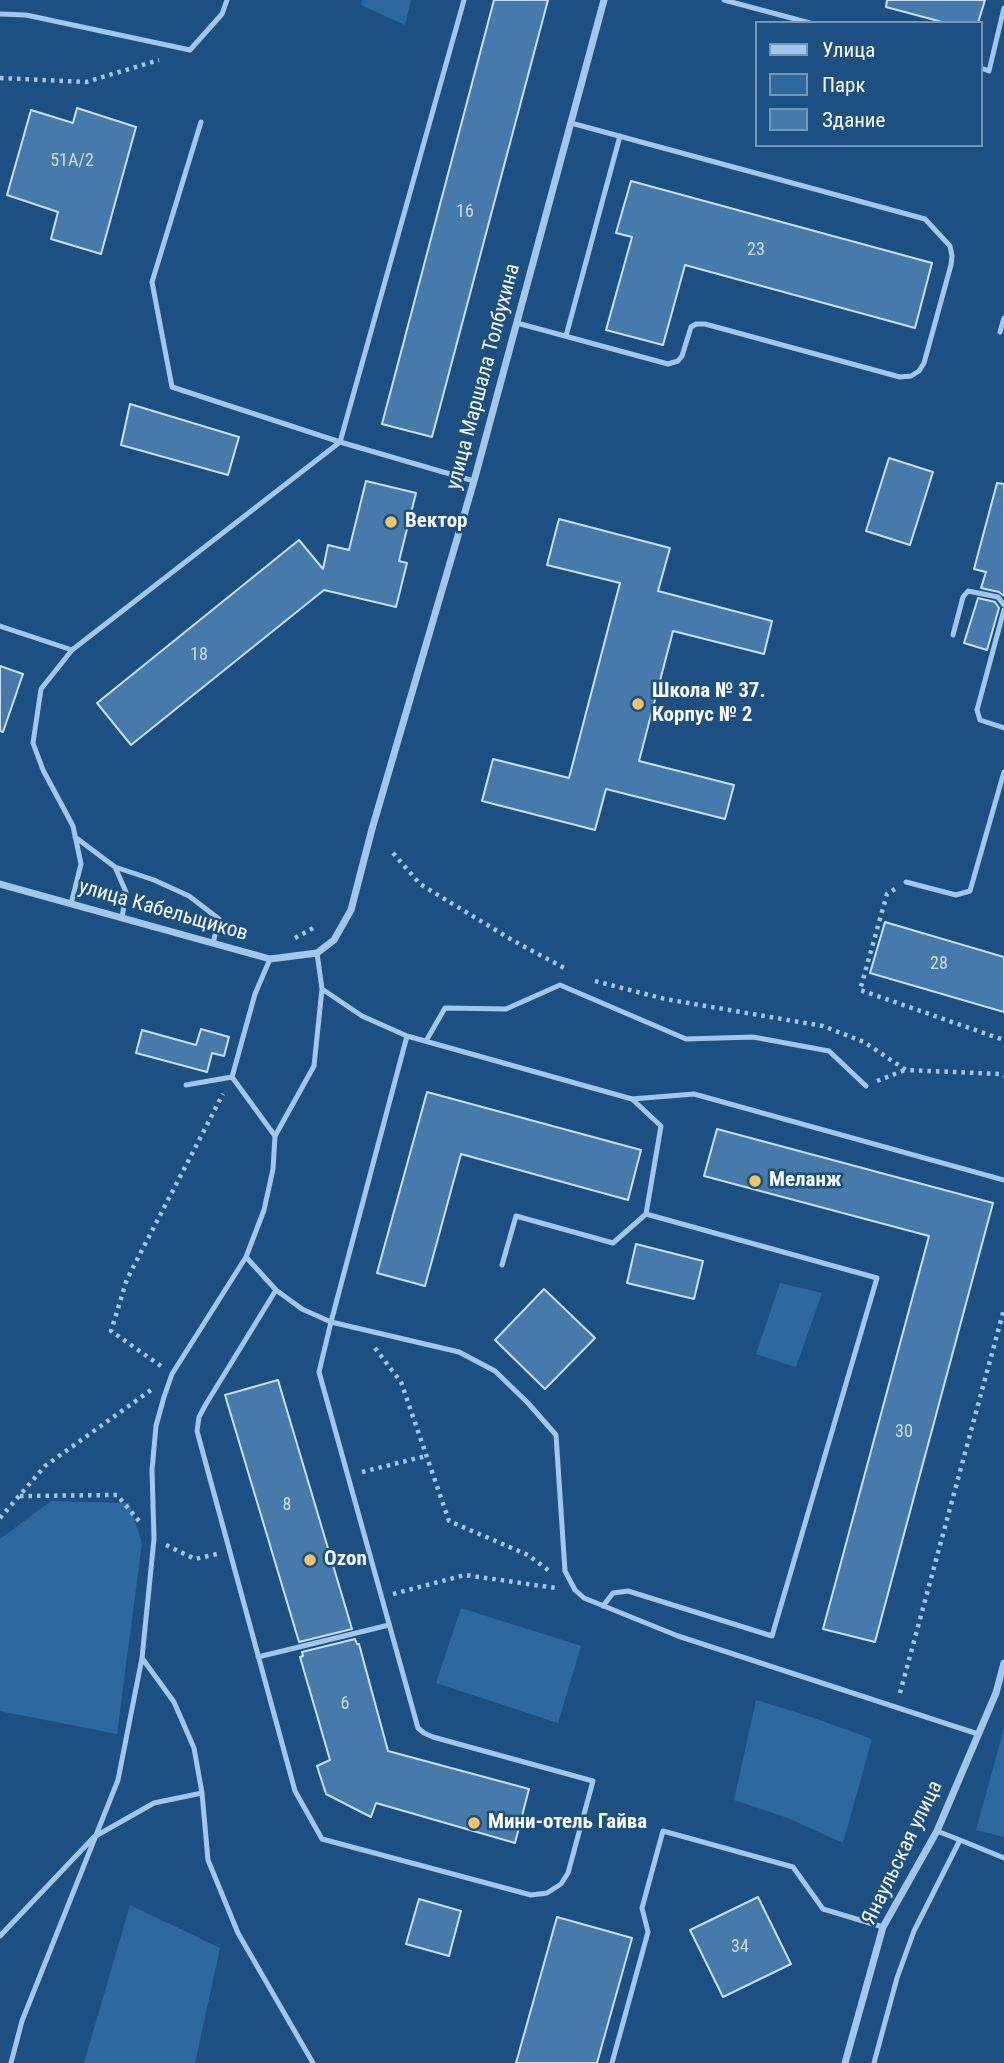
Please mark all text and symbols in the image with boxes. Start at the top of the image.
legend [755,21,983,147]
text: Улица [822,38,875,62]
text: Парк [822,73,866,97]
text: Здание [822,108,885,132]
house number: 51А/2 [50,150,94,172]
house number: 16 [456,201,474,223]
house number: 23 [747,239,765,261]
street label: улица Маршала Толбухина [442,261,526,493]
place label: Вектор [405,509,467,535]
marker: Вектор [383,514,399,530]
house number: 18 [190,644,208,666]
place label: Школа № 37. Корпус № 2 [652,679,765,729]
marker: Школа № 37. Корпус № 2 [630,696,646,712]
street label: улица Кабельщиков [75,875,251,947]
house number: 28 [930,953,948,975]
place label: Меланж [769,1168,842,1194]
marker: Меланж [747,1173,763,1189]
house number: 30 [895,1421,913,1443]
house number: 8 [283,1494,291,1516]
place label: Ozon [324,1547,367,1573]
marker: Ozon [302,1552,318,1568]
house number: 6 [341,1693,349,1715]
street label: Янаульская улица [857,1777,949,1929]
place label: Мини-отель Гайва [488,1810,647,1836]
marker: Мини-отель Гайва [466,1815,482,1831]
house number: 34 [731,1936,749,1958]

